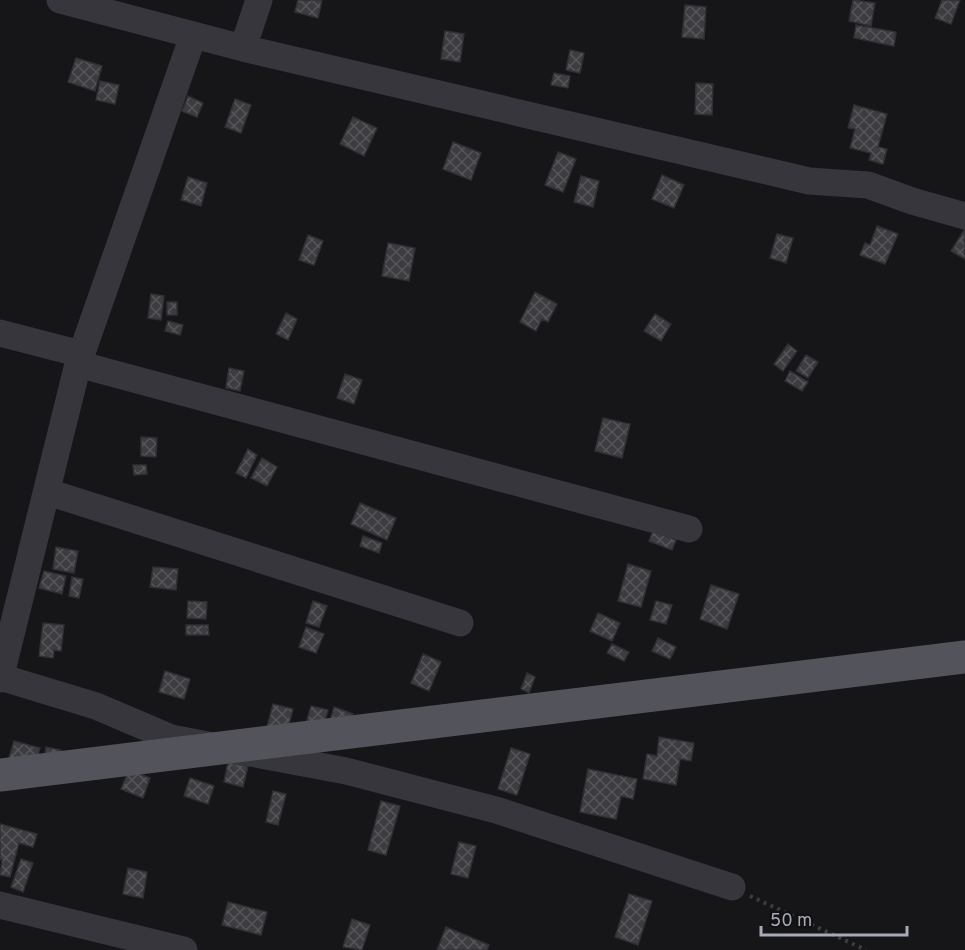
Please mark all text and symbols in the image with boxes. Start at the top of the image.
scale bar [761,899,906,937]
text: 50 m [770,910,812,933]

